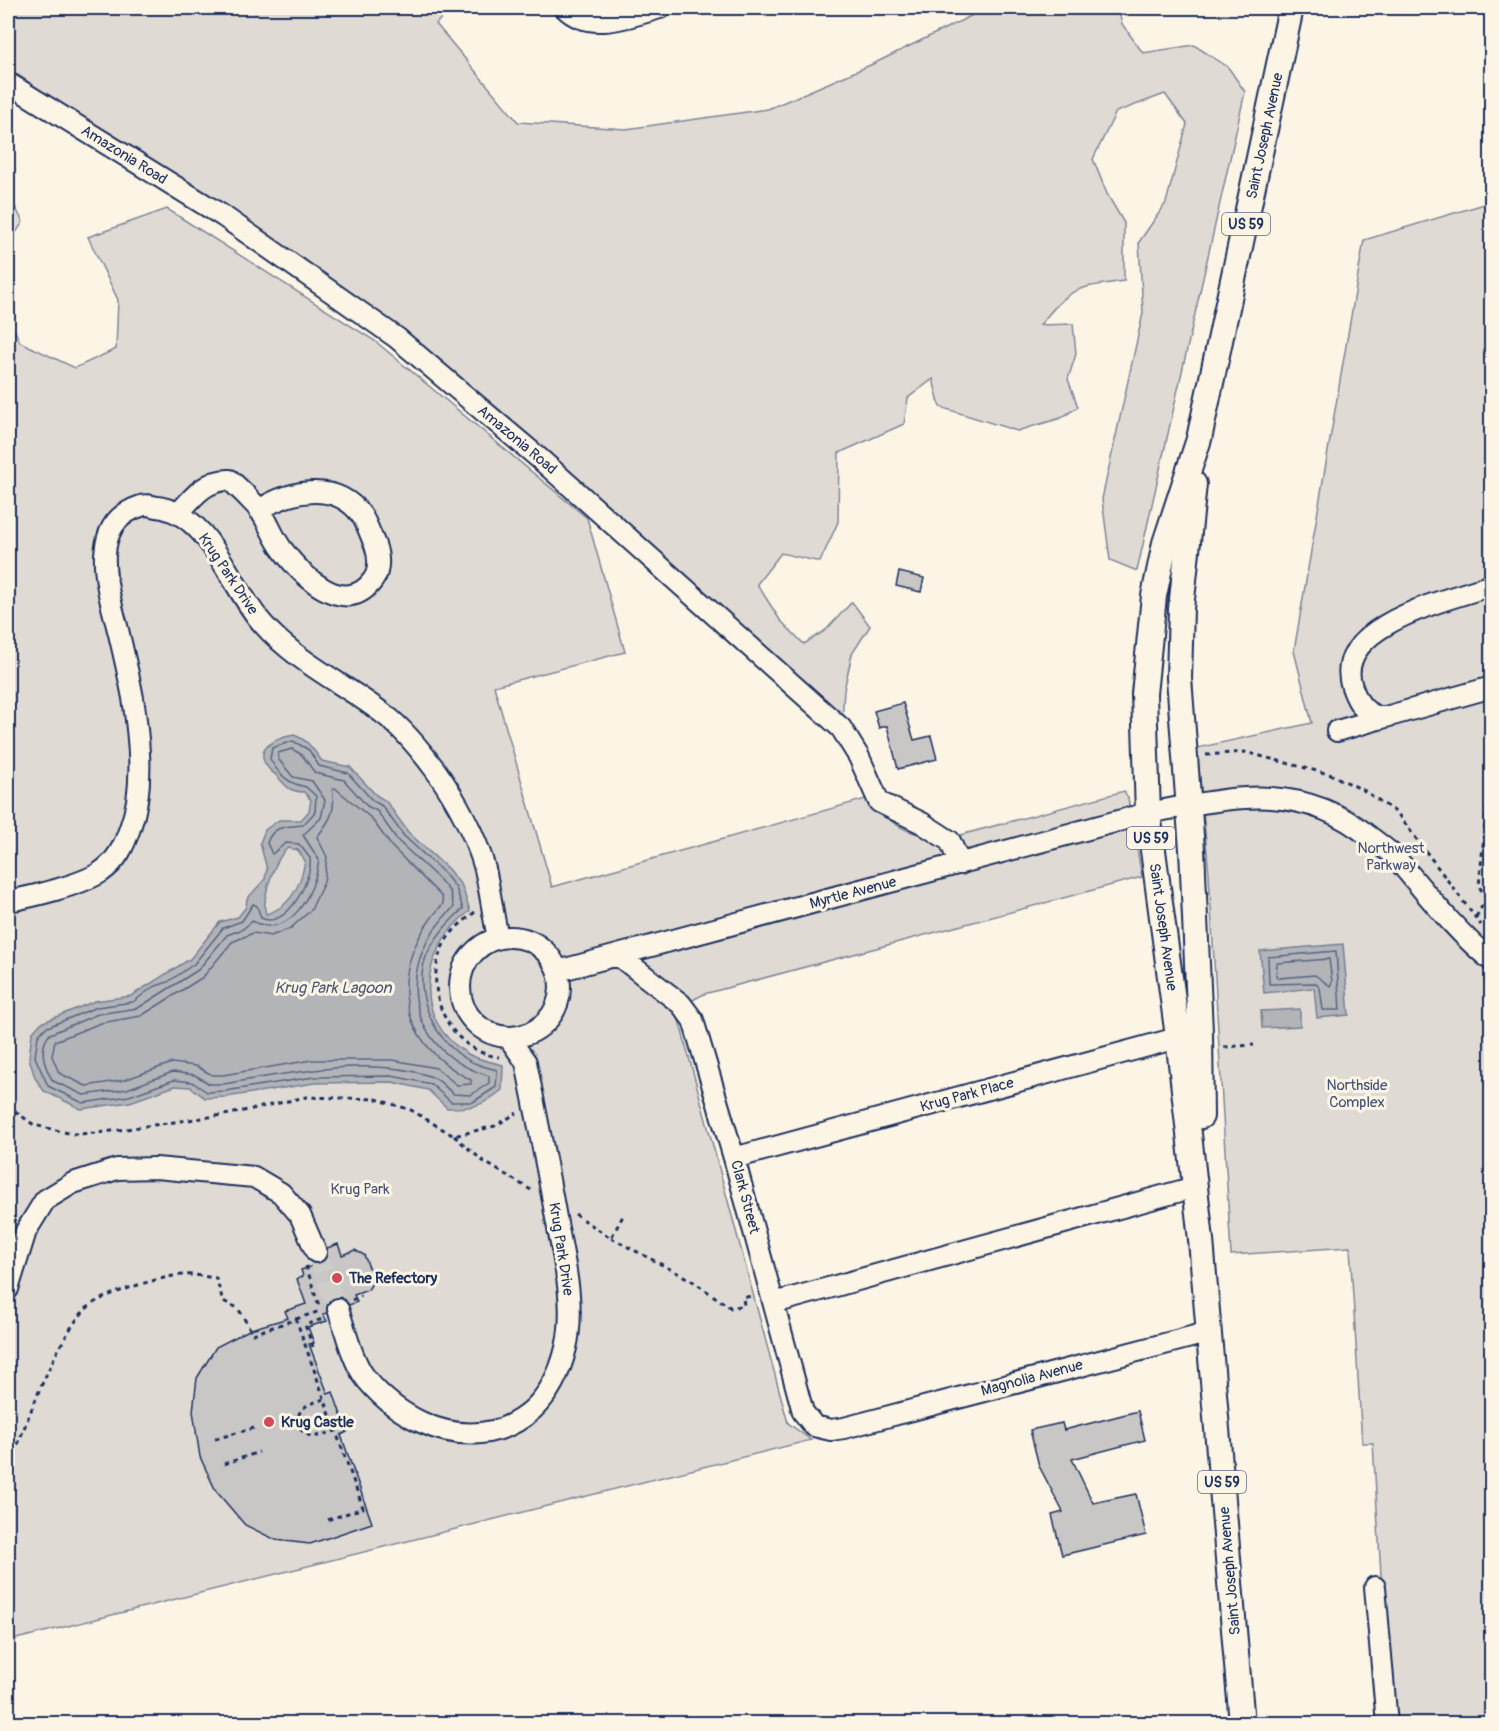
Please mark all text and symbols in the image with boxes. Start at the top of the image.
street label: Saint Joseph Avenue [1242,70,1288,201]
street label: Amazonia Road [77,121,171,189]
road number: US 59 [1222,213,1270,235]
street label: Amazonia Road [473,401,561,479]
street label: Krug Park Drive [194,530,263,619]
road number: US 59 [1127,827,1175,849]
park label: Northwest Parkway [1358,839,1425,875]
street label: Saint Joseph Avenue [1145,862,1181,993]
street label: Myrtle Avenue [808,872,899,914]
water label: Krug Park Lagoon [274,978,392,998]
street label: Krug Park Place [918,1073,1016,1117]
park label: Northside Complex [1327,1076,1388,1112]
street label: Clark Street [726,1158,764,1237]
park label: Krug Park [330,1180,390,1199]
street label: Krug Park Drive [544,1201,578,1298]
place label: The Refectory [348,1269,438,1288]
marker: The Refectory [330,1271,344,1285]
street label: Magnolia Avenue [979,1355,1086,1401]
place label: Krug Castle [281,1413,354,1432]
marker: Krug Castle [262,1415,276,1429]
road number: US 59 [1198,1471,1246,1493]
street label: Saint Joseph Avenue [1215,1505,1245,1636]

